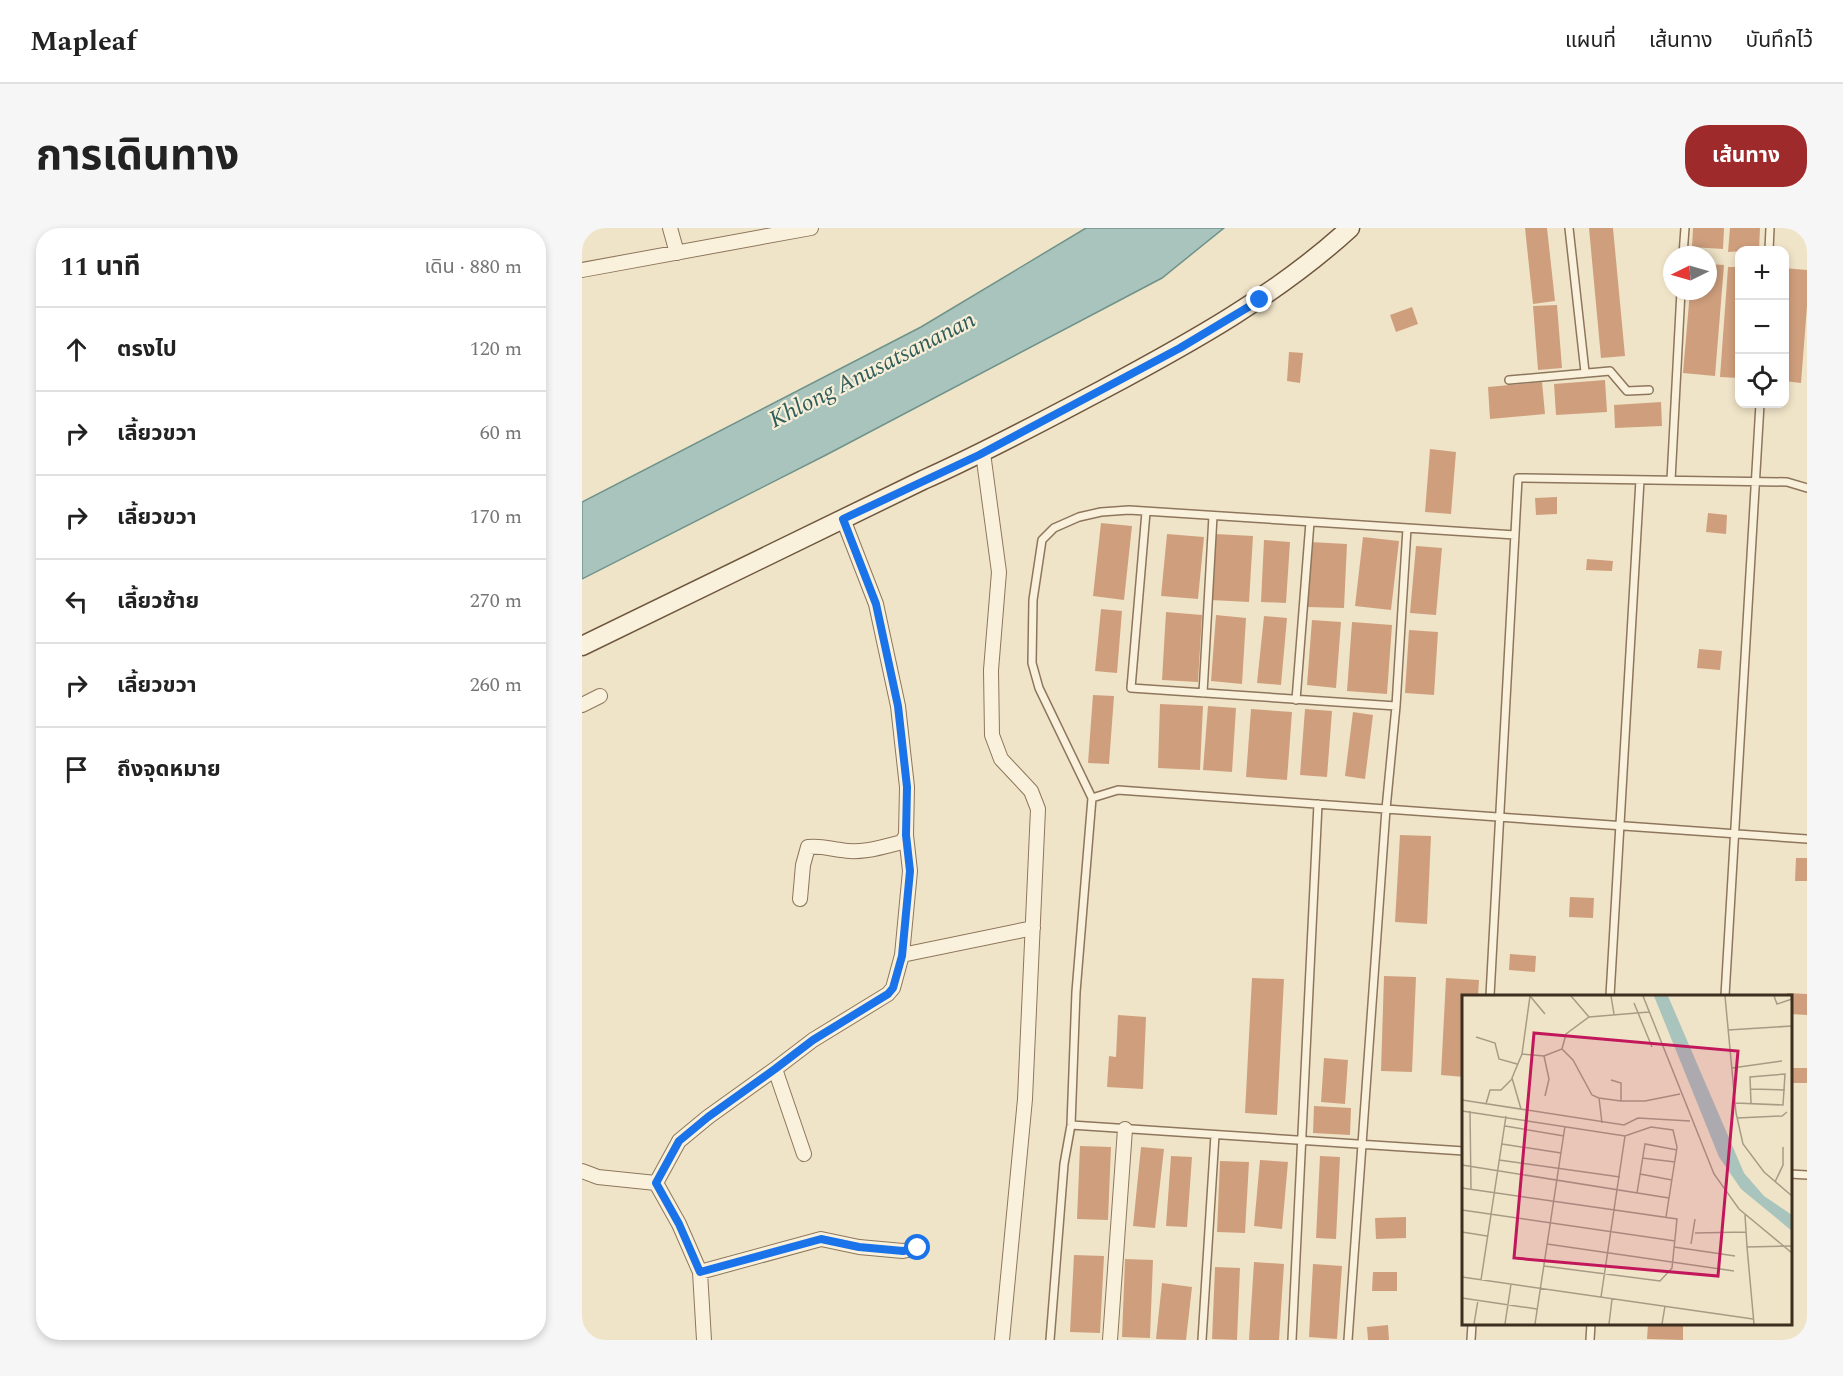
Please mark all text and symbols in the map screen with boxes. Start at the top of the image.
text: Mapleaf [30,20,137,63]
text: แผนที่ [1565,25,1616,57]
text: เส้นทาง [1649,25,1713,57]
text: บันทึกไว้ [1746,25,1813,57]
text: การเดินทาง [36,125,239,188]
button: เส้นทาง [1685,125,1807,187]
north arrow [1663,246,1717,300]
map controls [1735,246,1789,408]
button: + [1735,246,1789,300]
text: 11 นาที [60,247,141,287]
text: เดิน · 880 m [425,252,522,282]
route end [1246,286,1272,312]
button: − [1735,300,1789,354]
water label: Khlong Anusatsananan [763,302,982,438]
icon: ahead [60,333,93,366]
text: ตรงไป [117,333,177,366]
text: 120 m [470,334,522,364]
button: locate [1735,354,1789,408]
icon: right [60,417,93,450]
text: เลี้ยวขวา [117,417,197,450]
text: 60 m [480,418,522,448]
icon: right [60,501,93,534]
text: เลี้ยวขวา [117,501,197,534]
text: 170 m [470,502,522,532]
icon: left [60,585,93,618]
text: เลี้ยวซ้าย [117,585,199,618]
text: 270 m [470,586,522,616]
icon: right [60,669,93,702]
text: เลี้ยวขวา [117,669,197,702]
text: 260 m [470,670,522,700]
icon: arrive [60,753,93,786]
text: ถึงจุดหมาย [117,753,221,786]
inset map [1462,995,1792,1325]
route start [904,1234,930,1260]

